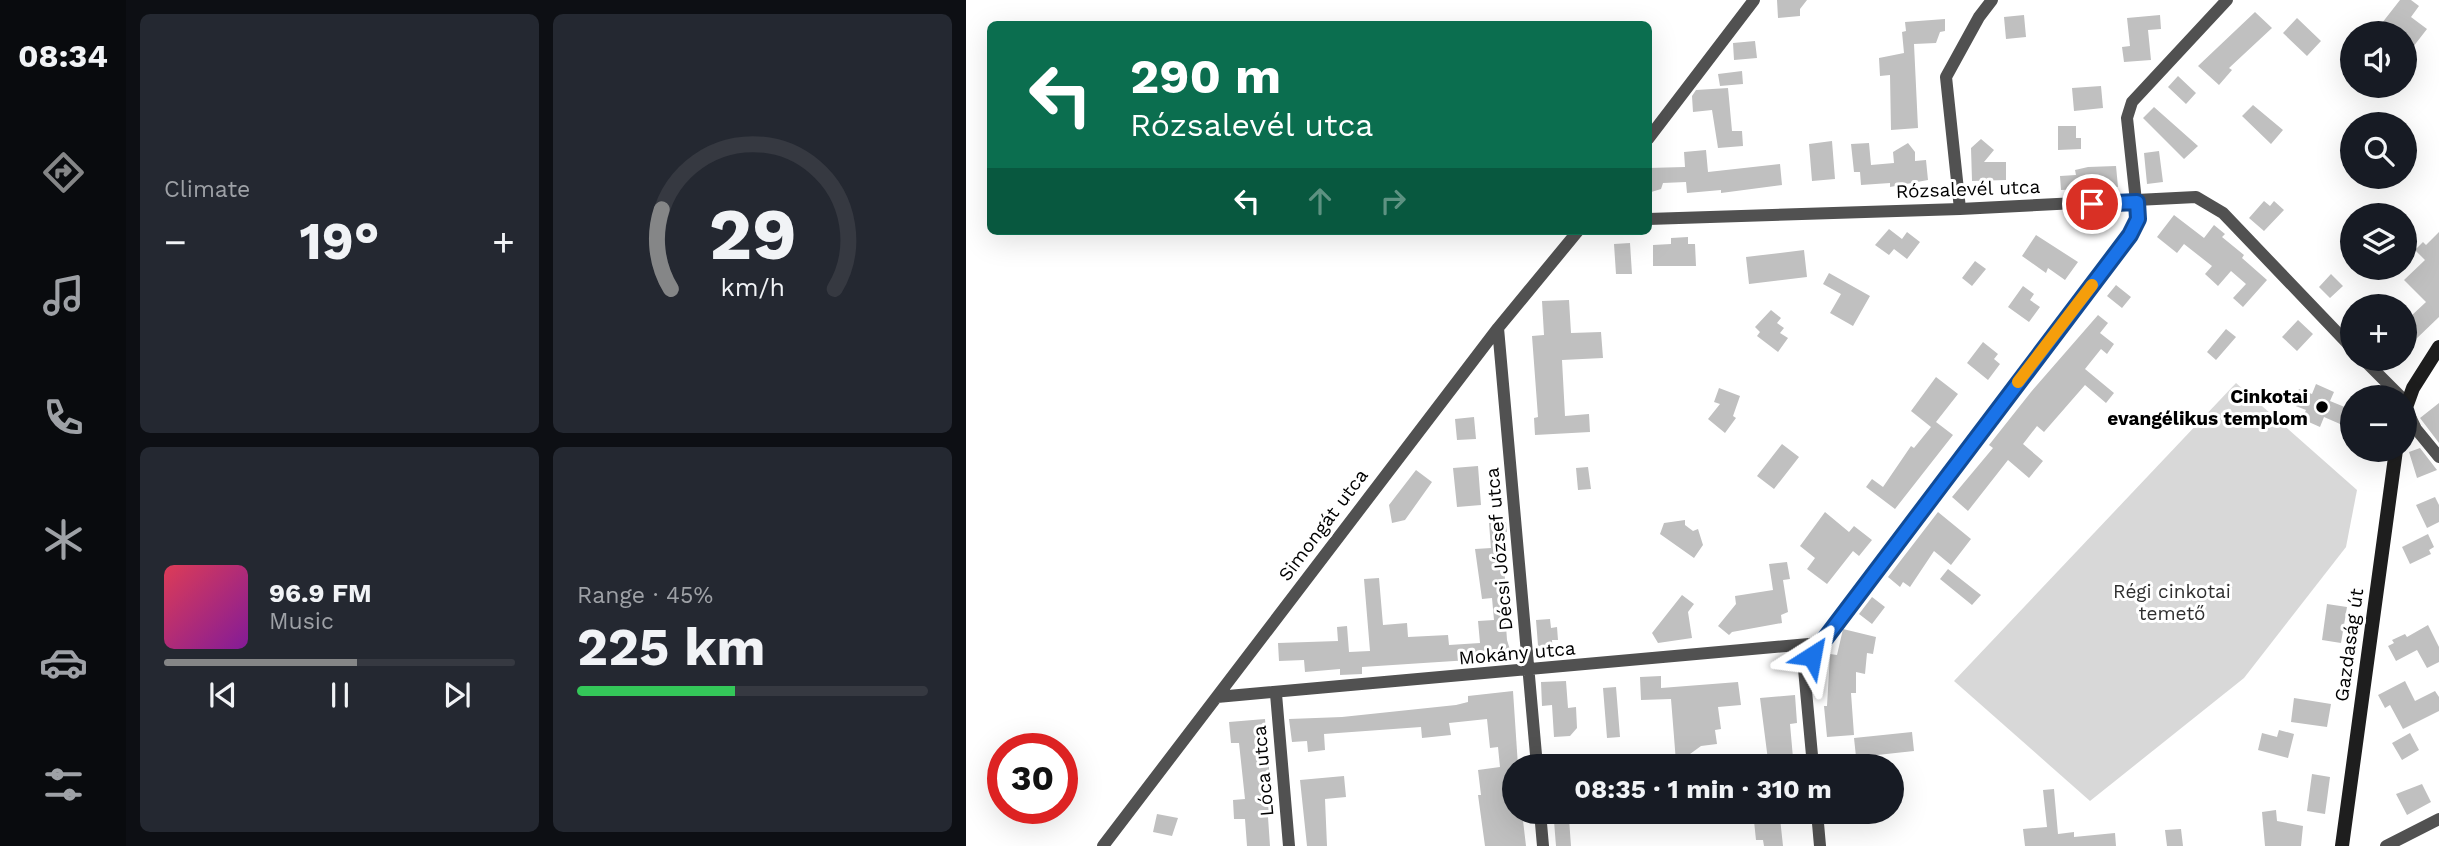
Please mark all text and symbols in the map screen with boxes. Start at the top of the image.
map controls [2340,21,2417,462]
button: sound [2340,21,2417,98]
text: 08:34 [18,37,108,75]
text: 290 m [1130,47,1281,105]
icon: left [1015,49,1106,140]
text: Rózsalevél utca [1130,106,1373,144]
button: search [2340,112,2417,189]
icon: directions [39,148,88,197]
pin [2062,174,2122,234]
street label: Rózsalevél utca [1895,175,2041,203]
text: Climate [164,176,250,203]
icon: left [1228,182,1266,220]
icon: ahead [1301,182,1339,220]
icon: right [1374,182,1412,220]
icon: arrive [2073,185,2111,223]
text: 29 [708,192,797,278]
button: layers [2340,203,2417,280]
text: 19° [299,211,380,272]
text: − [164,220,187,264]
text: + [492,220,515,264]
icon: music [39,271,88,320]
text: km/h [720,273,785,302]
button: + [2340,294,2417,371]
place label: Cinkotai evangélikus templom [2107,385,2308,430]
button: − [2340,385,2417,462]
icon: phone [39,393,88,442]
marker: Cinkotai evangélikus templom [2314,399,2330,415]
street label: Simongát utca [1273,464,1373,586]
street label: Décsi József utca [1480,466,1518,631]
icon: climate [39,515,88,564]
text: 96.9 FM [269,578,372,608]
park label: Régi cinkotai temető [2113,580,2231,625]
text: Range · 45% [577,582,713,609]
street label: Gazdaság út [2330,587,2368,703]
text: Music [269,608,334,635]
text: 225 km [577,617,765,678]
position arrow [1775,619,1849,693]
street label: Mokány utca [1458,636,1577,670]
icon: car [39,638,88,687]
icon: previous [204,676,242,714]
icon: pause [321,676,359,714]
icon: next [438,676,476,714]
street label: Lóca utca [1248,724,1278,817]
speed limit sign: 30 [987,733,1078,824]
icon: filters [39,760,88,809]
text: 08:35 · 1 min · 310 m [1574,774,1832,804]

